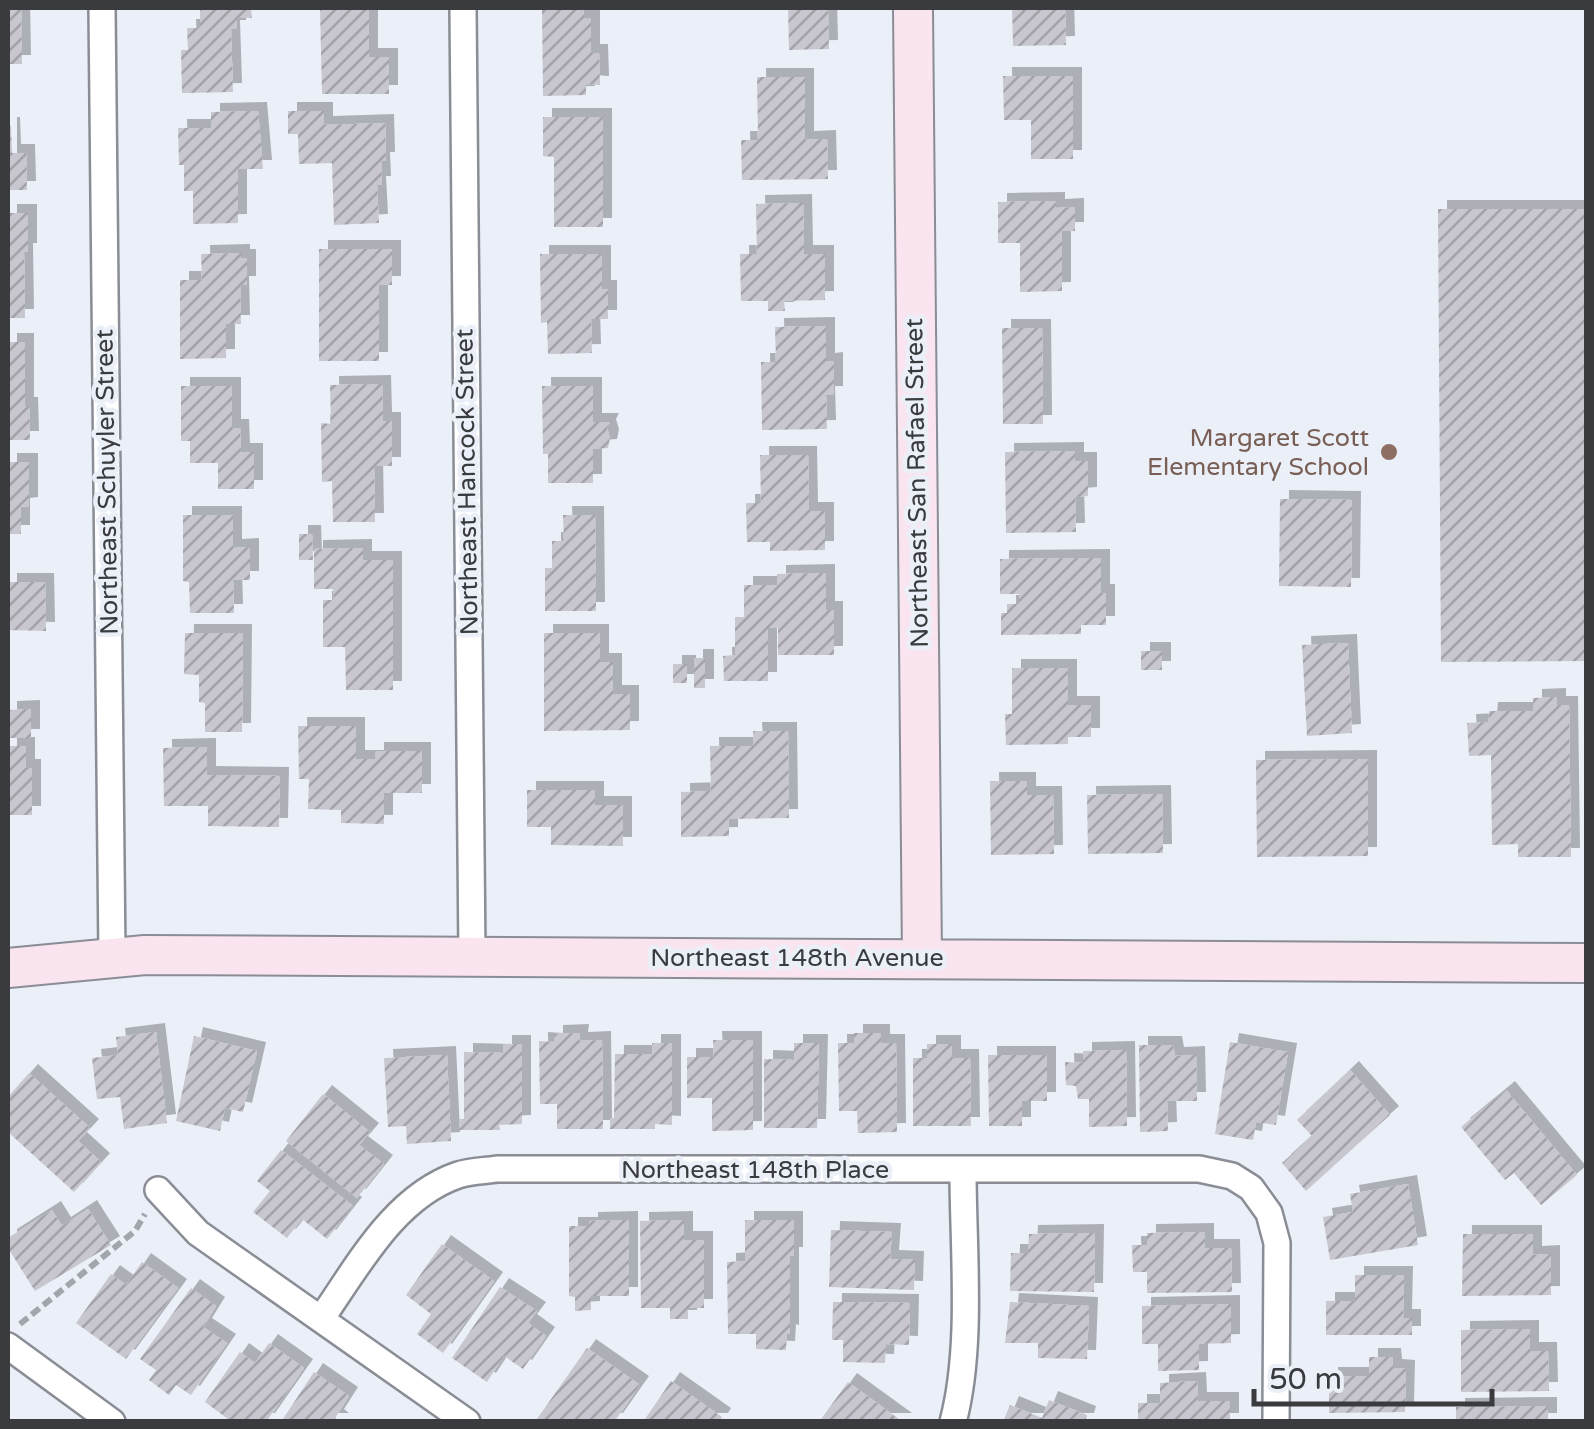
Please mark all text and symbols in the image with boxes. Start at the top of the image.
street label: Northeast San Rafael Street [899,317,935,648]
street label: Northeast Schuyler Street [89,328,125,635]
street label: Northeast Hancock Street [449,328,485,636]
place label: Margaret Scott Elementary School [1147,423,1369,482]
marker: Margaret Scott Elementary School [1378,441,1400,463]
street label: Northeast 148th Avenue [650,943,944,973]
street label: Northeast 148th Place [621,1155,889,1185]
scale bar [1254,1344,1492,1406]
text: 50 m [1269,1361,1342,1398]

